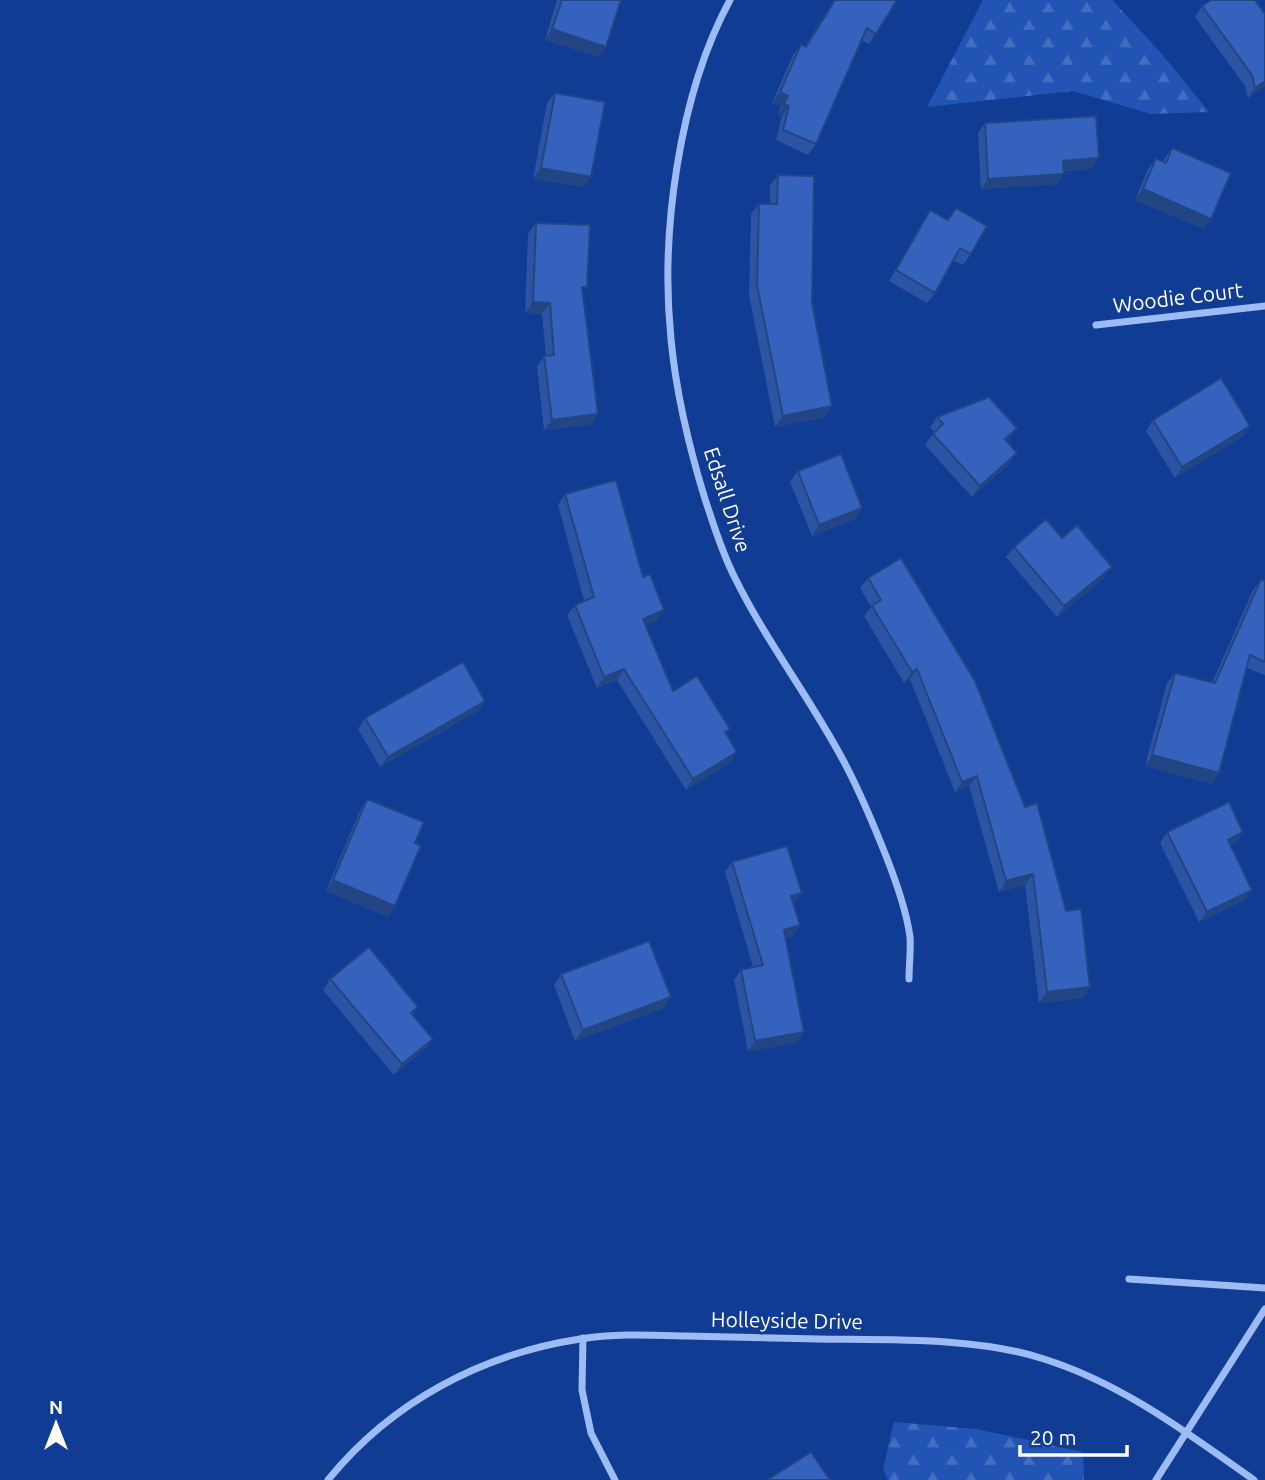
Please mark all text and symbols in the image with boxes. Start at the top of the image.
street label: Woodie Court [1111,277,1244,317]
street label: Edsall Drive [700,444,756,555]
street label: Holleyside Drive [711,1307,863,1333]
north arrow [21,1389,91,1459]
text: N [49,1396,63,1418]
scale bar [1020,1414,1127,1458]
text: 20 m [1030,1425,1077,1449]

